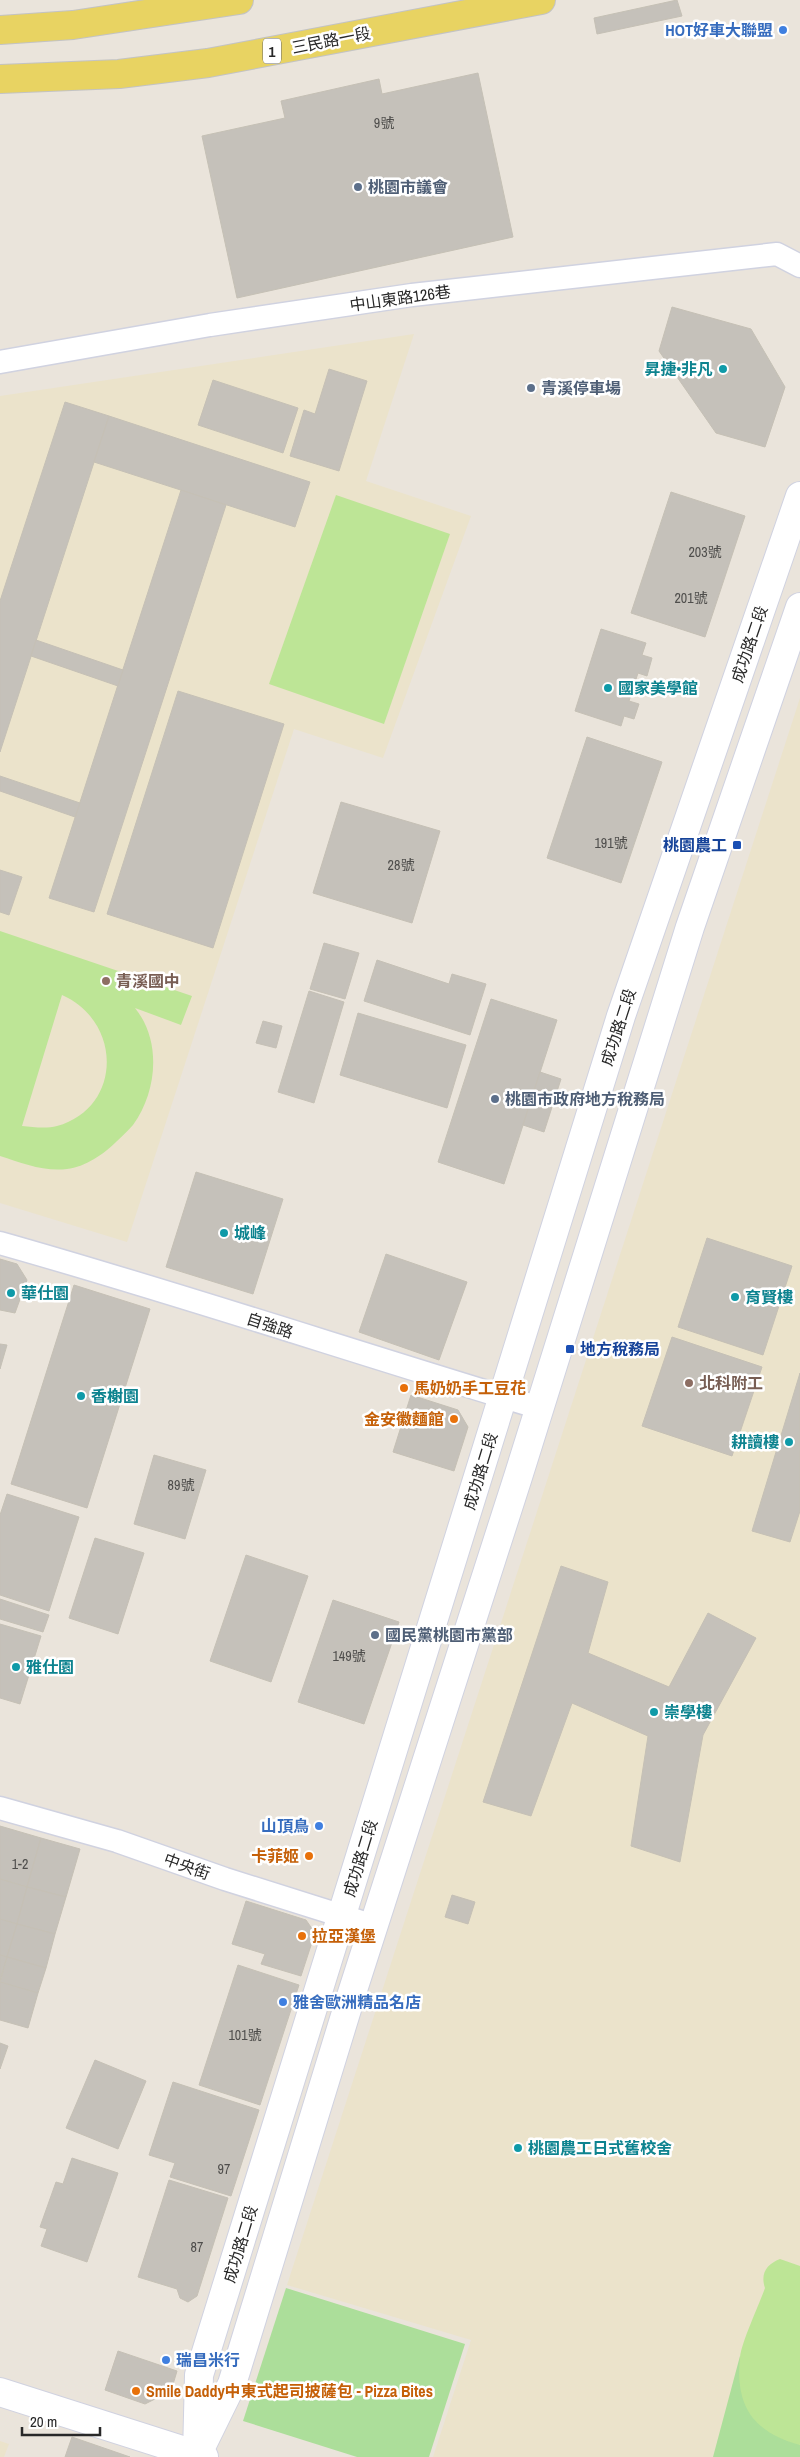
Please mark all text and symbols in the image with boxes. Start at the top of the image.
place label: HOT好車大聯盟 [665,19,773,41]
street label: 三民路一段 [290,22,372,58]
marker: HOT好車大聯盟 [777,24,789,36]
road number: 1 [263,38,281,64]
house number: 9號 [374,114,394,132]
place label: 桃園市議會 [368,176,448,198]
marker: 桃園市議會 [352,181,364,193]
street label: 中山東路126巷 [348,280,452,316]
place label: 昇捷•非凡 [644,358,713,380]
marker: 昇捷•非凡 [717,363,729,375]
place label: 青溪停車場 [541,377,621,399]
marker: 青溪停車場 [525,382,537,394]
house number: 203號 [688,543,722,561]
house number: 201號 [674,589,708,607]
street label: 成功路二段 [726,603,772,685]
place label: 國家美學館 [618,677,698,699]
marker: 國家美學館 [602,682,614,694]
house number: 191號 [594,834,628,852]
place label: 桃園農工 [663,834,727,856]
marker: 桃園農工 [731,839,743,851]
house number: 28號 [388,856,414,874]
place label: 青溪國中 [116,970,180,992]
marker: 青溪國中 [100,975,112,987]
street label: 成功路二段 [595,986,641,1068]
place label: 桃園市政府地方稅務局 [505,1088,665,1110]
marker: 桃園市政府地方稅務局 [489,1093,501,1105]
place label: 城峰 [234,1222,266,1244]
marker: 城峰 [218,1227,230,1239]
place label: 華仕園 [21,1282,69,1304]
place label: 育賢樓 [745,1286,793,1308]
marker: 華仕園 [5,1287,17,1299]
marker: 育賢樓 [729,1291,741,1303]
street label: 自強路 [244,1307,296,1343]
place label: 地方稅務局 [580,1338,660,1360]
marker: 地方稅務局 [564,1343,576,1355]
place label: 北科附工 [699,1372,763,1394]
place label: 馬奶奶手工豆花 [414,1377,526,1399]
marker: 北科附工 [683,1377,695,1389]
marker: 馬奶奶手工豆花 [398,1382,410,1394]
place label: 香榭園 [91,1385,139,1407]
marker: 香榭園 [75,1390,87,1402]
place label: 金安徽麵館 [364,1408,444,1430]
marker: 金安徽麵館 [448,1413,460,1425]
street label: 成功路二段 [458,1430,502,1512]
place label: 耕讀樓 [731,1431,779,1453]
marker: 耕讀樓 [783,1436,795,1448]
house number: 89號 [168,1476,194,1494]
place label: 國民黨桃園市黨部 [385,1624,513,1646]
marker: 國民黨桃園市黨部 [369,1629,381,1641]
house number: 149號 [332,1647,366,1665]
place label: 雅仕園 [26,1656,74,1678]
marker: 雅仕園 [10,1661,22,1673]
place label: 崇學樓 [664,1701,712,1723]
marker: 崇學樓 [648,1706,660,1718]
place label: 山頂鳥 [261,1815,309,1837]
street label: 成功路二段 [338,1817,382,1899]
marker: 山頂鳥 [313,1820,325,1832]
place label: 卡菲姬 [251,1845,299,1867]
street label: 中央街 [161,1847,213,1885]
marker: 卡菲姬 [303,1850,315,1862]
house number: 1-2 [12,1855,28,1873]
place label: 拉亞漢堡 [312,1925,376,1947]
marker: 拉亞漢堡 [296,1930,308,1942]
place label: 雅舍歐洲精品名店 [293,1991,421,2013]
marker: 雅舍歐洲精品名店 [277,1996,289,2008]
house number: 101號 [228,2026,262,2044]
place label: 桃園農工日式舊校舍 [528,2137,672,2159]
marker: 桃園農工日式舊校舍 [512,2142,524,2154]
house number: 97 [218,2160,230,2178]
street label: 成功路二段 [218,2203,262,2285]
house number: 87 [191,2238,203,2256]
place label: 瑞昌米行 [176,2349,240,2371]
marker: 瑞昌米行 [160,2354,172,2366]
place label: Smile Daddy中東式起司披薩包 - Pizza Bites [146,2380,433,2402]
marker: Smile Daddy中東式起司披薩包 - Pizza Bites [130,2385,142,2397]
scale bar [22,2404,100,2436]
text: 20 m [30,2411,57,2432]

